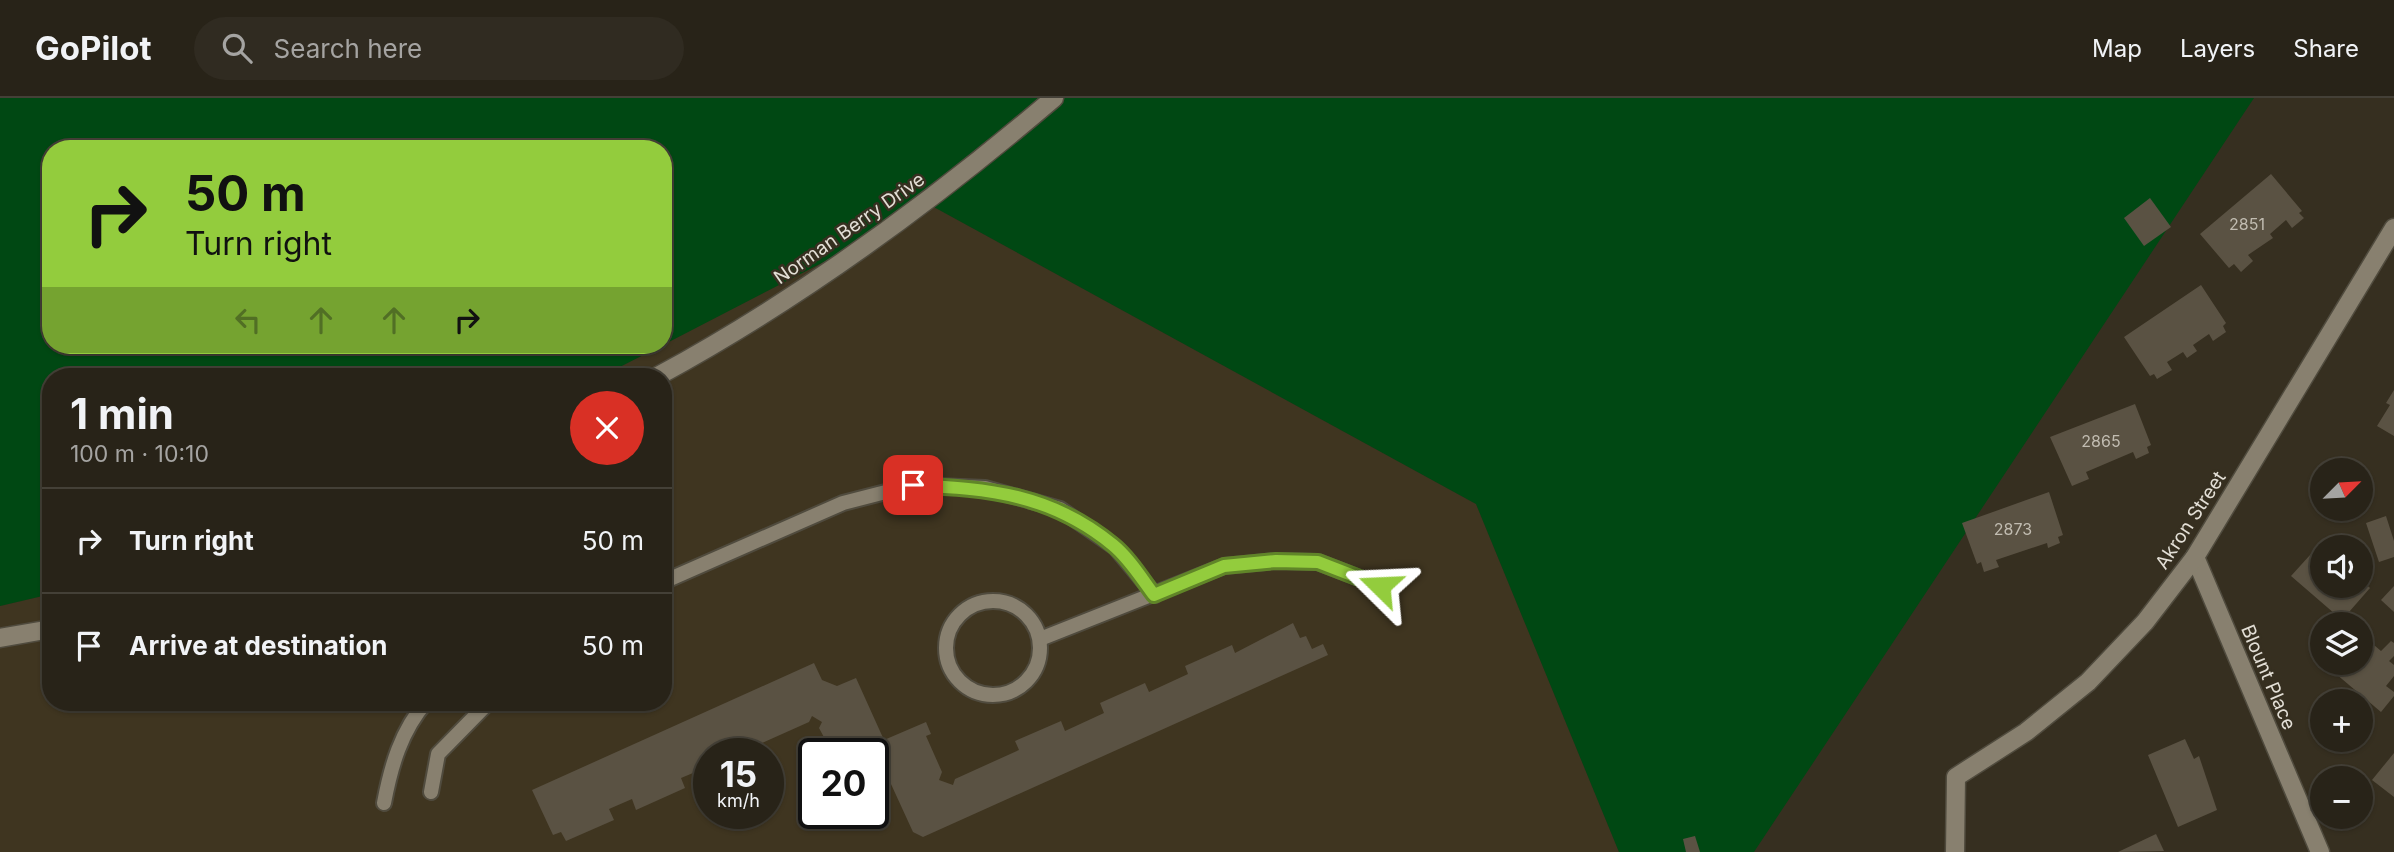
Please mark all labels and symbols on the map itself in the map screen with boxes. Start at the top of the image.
street label: Norman Berry Drive [770,168,929,289]
house number: 2851 [2229,214,2265,234]
house number: 2865 [2081,431,2121,451]
pin [883,455,943,515]
north arrow [2310,458,2373,522]
street label: Akron Street [2150,467,2231,573]
house number: 2873 [1994,519,2032,539]
position arrow [1343,549,1417,623]
street label: Blount Place [2236,621,2301,733]
speed limit sign: 20 [798,738,889,829]

